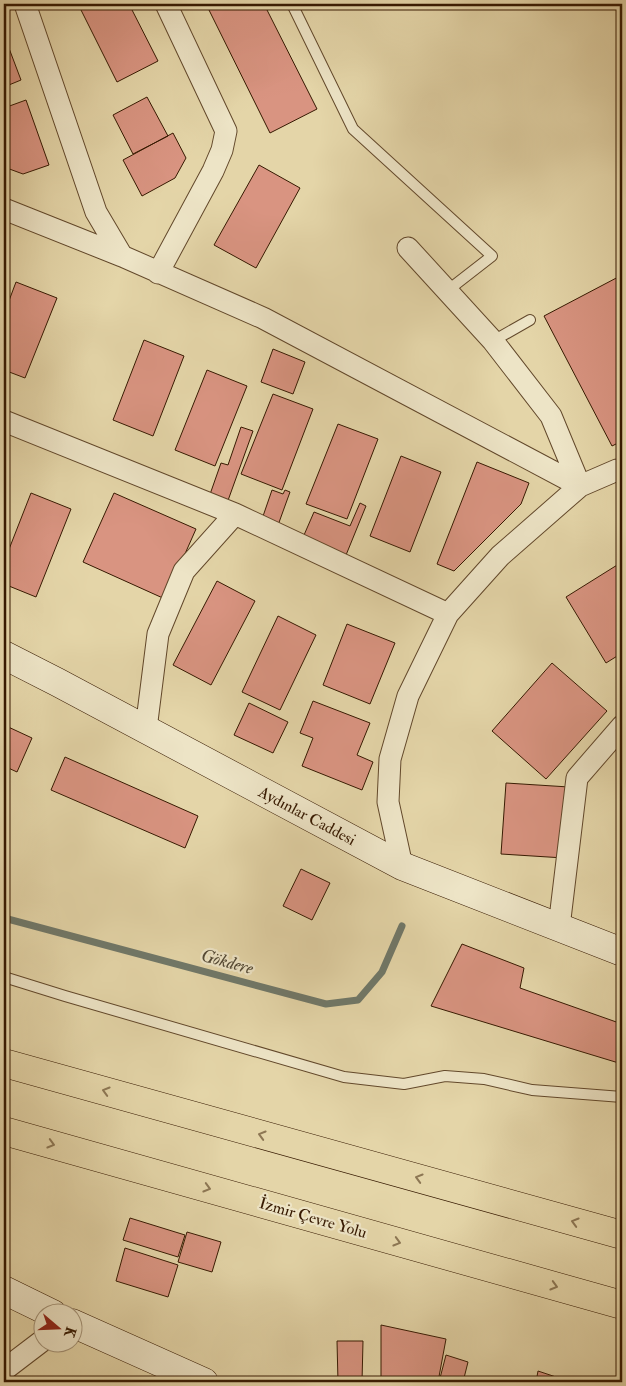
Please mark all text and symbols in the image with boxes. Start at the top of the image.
street label: Aydınlar Caddesi [254,781,359,850]
water label: Gökdere [198,944,257,980]
one-way arrow [102,1087,110,1097]
one-way arrow [258,1130,267,1141]
one-way arrow [46,1138,54,1148]
one-way arrow [415,1174,423,1184]
one-way arrow [203,1182,211,1193]
street label: İzmir Çevre Yolu [257,1193,369,1243]
one-way arrow [572,1217,580,1227]
one-way arrow [393,1236,401,1246]
one-way arrow [549,1280,557,1290]
north arrow [32,1304,82,1354]
text: K [60,1325,79,1341]

